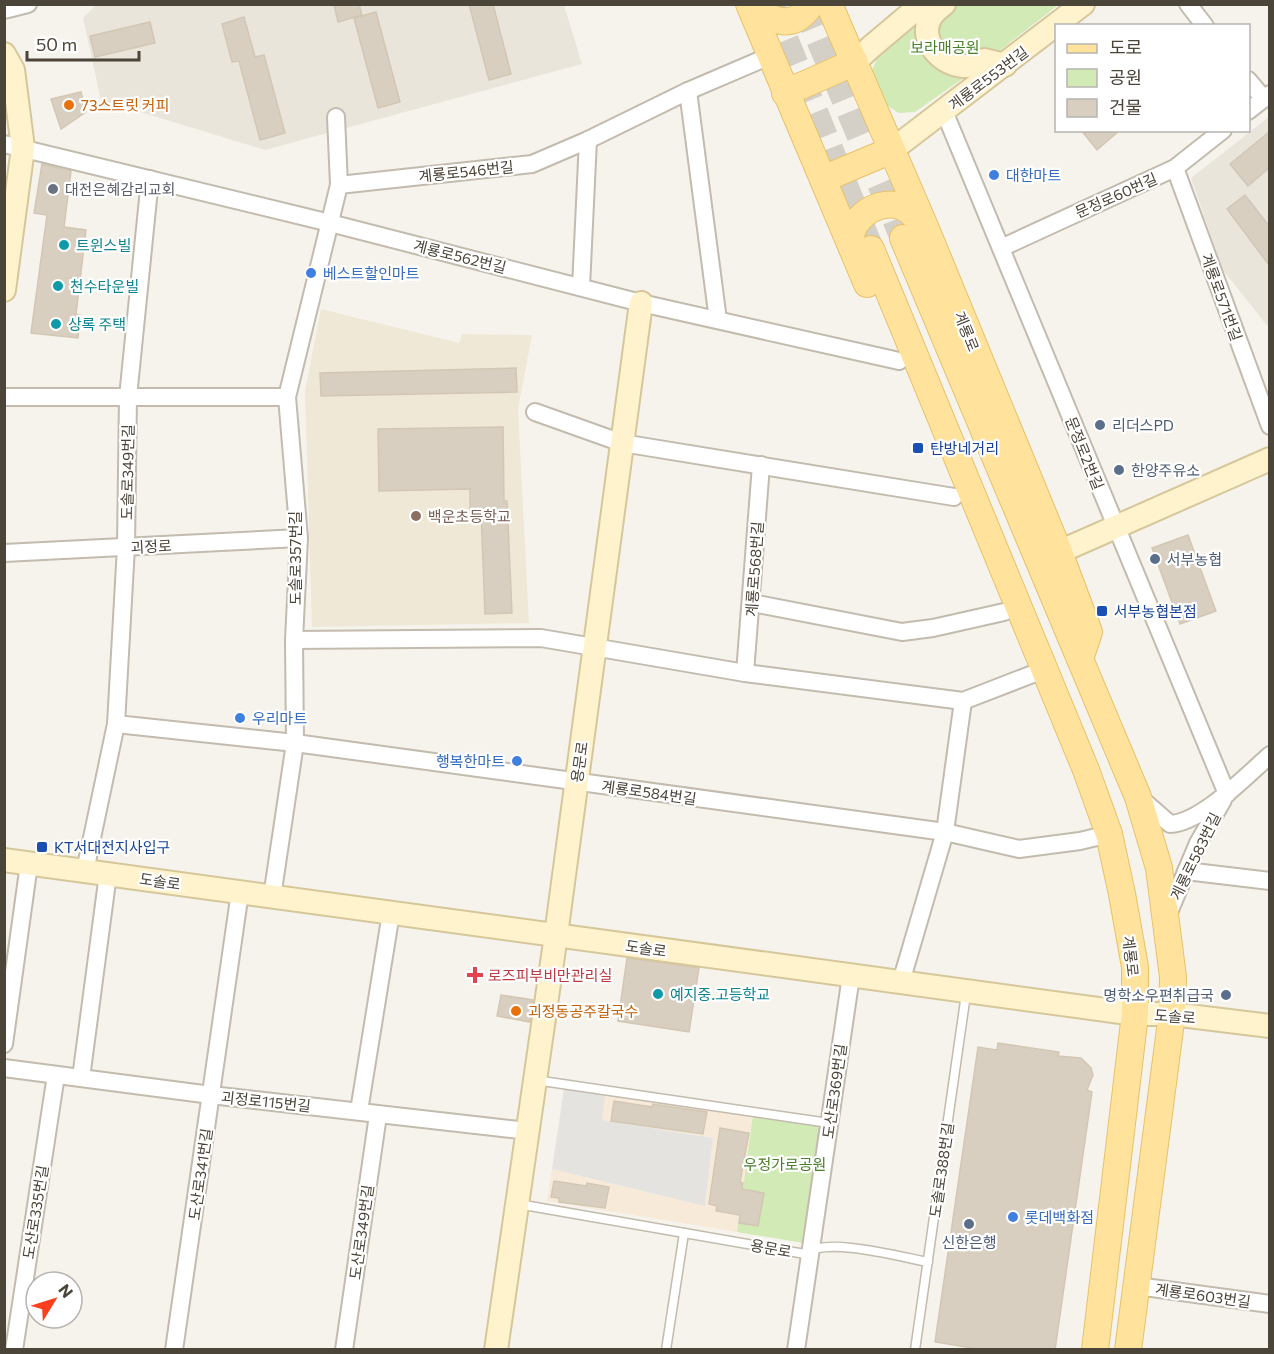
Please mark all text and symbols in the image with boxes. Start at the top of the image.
scale bar [27,24,140,62]
legend [1055,24,1250,132]
text: 50 m [36,33,77,55]
text: 도로 [1109,36,1142,58]
park label: 보라매공원 [910,38,980,56]
street label: 계룡로553번길 [945,42,1031,114]
text: 공원 [1109,66,1142,88]
place label: 73스트릿 커피 [81,96,169,114]
text: 건물 [1109,96,1142,118]
marker: 73스트릿 커피 [62,98,76,112]
street label: 계룡로546번길 [417,157,515,185]
place label: 대한마트 [1006,166,1061,184]
marker: 대한마트 [987,168,1001,182]
street label: 문정로60번길 [1072,169,1160,221]
place label: 대전은혜감리교회 [65,180,175,198]
marker: 대전은혜감리교회 [46,182,60,196]
place label: 트윈스빌 [76,236,131,254]
street label: 계룡로562번길 [412,236,508,276]
marker: 트윈스빌 [57,238,71,252]
street label: 계룡로571번길 [1198,251,1246,343]
place label: 베스트할인마트 [323,264,420,282]
marker: 베스트할인마트 [304,266,318,280]
place label: 천수타운빌 [70,277,139,295]
marker: 천수타운빌 [51,279,65,293]
street label: 계룡로 [951,308,983,354]
place label: 상록 주택 [68,315,126,333]
marker: 상록 주택 [49,317,63,331]
street label: 문정로2번길 [1062,414,1108,492]
place label: 리더스PD [1112,416,1174,434]
marker: 리더스PD [1093,418,1107,432]
street label: 도솔로349번길 [117,424,137,520]
place label: 탄방네거리 [930,439,999,457]
marker: 탄방네거리 [911,441,925,455]
place label: 한양주유소 [1131,461,1200,479]
marker: 한양주유소 [1112,463,1126,477]
place label: 백운초등학교 [428,507,511,525]
marker: 백운초등학교 [409,509,423,523]
street label: 도솔로357번길 [286,511,304,605]
street label: 계룡로568번길 [742,521,766,617]
street label: 괴정로 [130,536,172,556]
place label: 서부농협 [1167,550,1222,568]
marker: 서부농협 [1148,552,1162,566]
place label: 서부농협본점 [1114,602,1197,620]
marker: 서부농협본점 [1095,604,1109,618]
place label: 우리마트 [252,709,307,727]
marker: 우리마트 [233,711,247,725]
street label: 용문로 [567,740,591,784]
place label: 행복한마트 [436,752,505,770]
marker: 행복한마트 [510,754,524,768]
street label: 계룡로584번길 [600,776,698,808]
street label: 계룡로583번길 [1166,809,1224,903]
place label: KT서대전지사입구 [54,838,170,856]
marker: KT서대전지사입구 [35,840,49,854]
street label: 도솔로 [138,869,182,893]
street label: 계룡로 [1120,934,1142,978]
street label: 도솔로 [624,936,668,960]
marker: 로즈피부비만관리실 [466,966,484,984]
place label: 로즈피부비만관리실 [488,966,612,984]
place label: 예지중.고등학교 [670,985,770,1003]
place label: 명학소우편취급국 [1104,986,1214,1004]
marker: 예지중.고등학교 [651,987,665,1001]
marker: 명학소우편취급국 [1219,988,1233,1002]
place label: 괴정동공주칼국수 [528,1002,638,1020]
marker: 괴정동공주칼국수 [509,1004,523,1018]
street label: 도솔로 [1154,1006,1196,1026]
street label: 도산로369번길 [818,1042,850,1140]
street label: 괴정로115번길 [220,1087,312,1115]
street label: 도솔로388번길 [925,1121,957,1219]
street label: 도산로341번길 [185,1127,215,1221]
park label: 우정가로공원 [744,1155,826,1173]
street label: 도산로335번길 [19,1164,51,1260]
street label: 도산로349번길 [345,1183,377,1281]
place label: 롯데백화점 [1025,1208,1094,1226]
marker: 롯데백화점 [1006,1210,1020,1224]
marker: 신한은행 [962,1217,976,1231]
place label: 신한은행 [941,1233,997,1251]
street label: 용문로 [749,1236,793,1260]
north arrow [24,1270,84,1330]
street label: 계룡로603번길 [1154,1279,1252,1311]
text: N [55,1280,77,1301]

